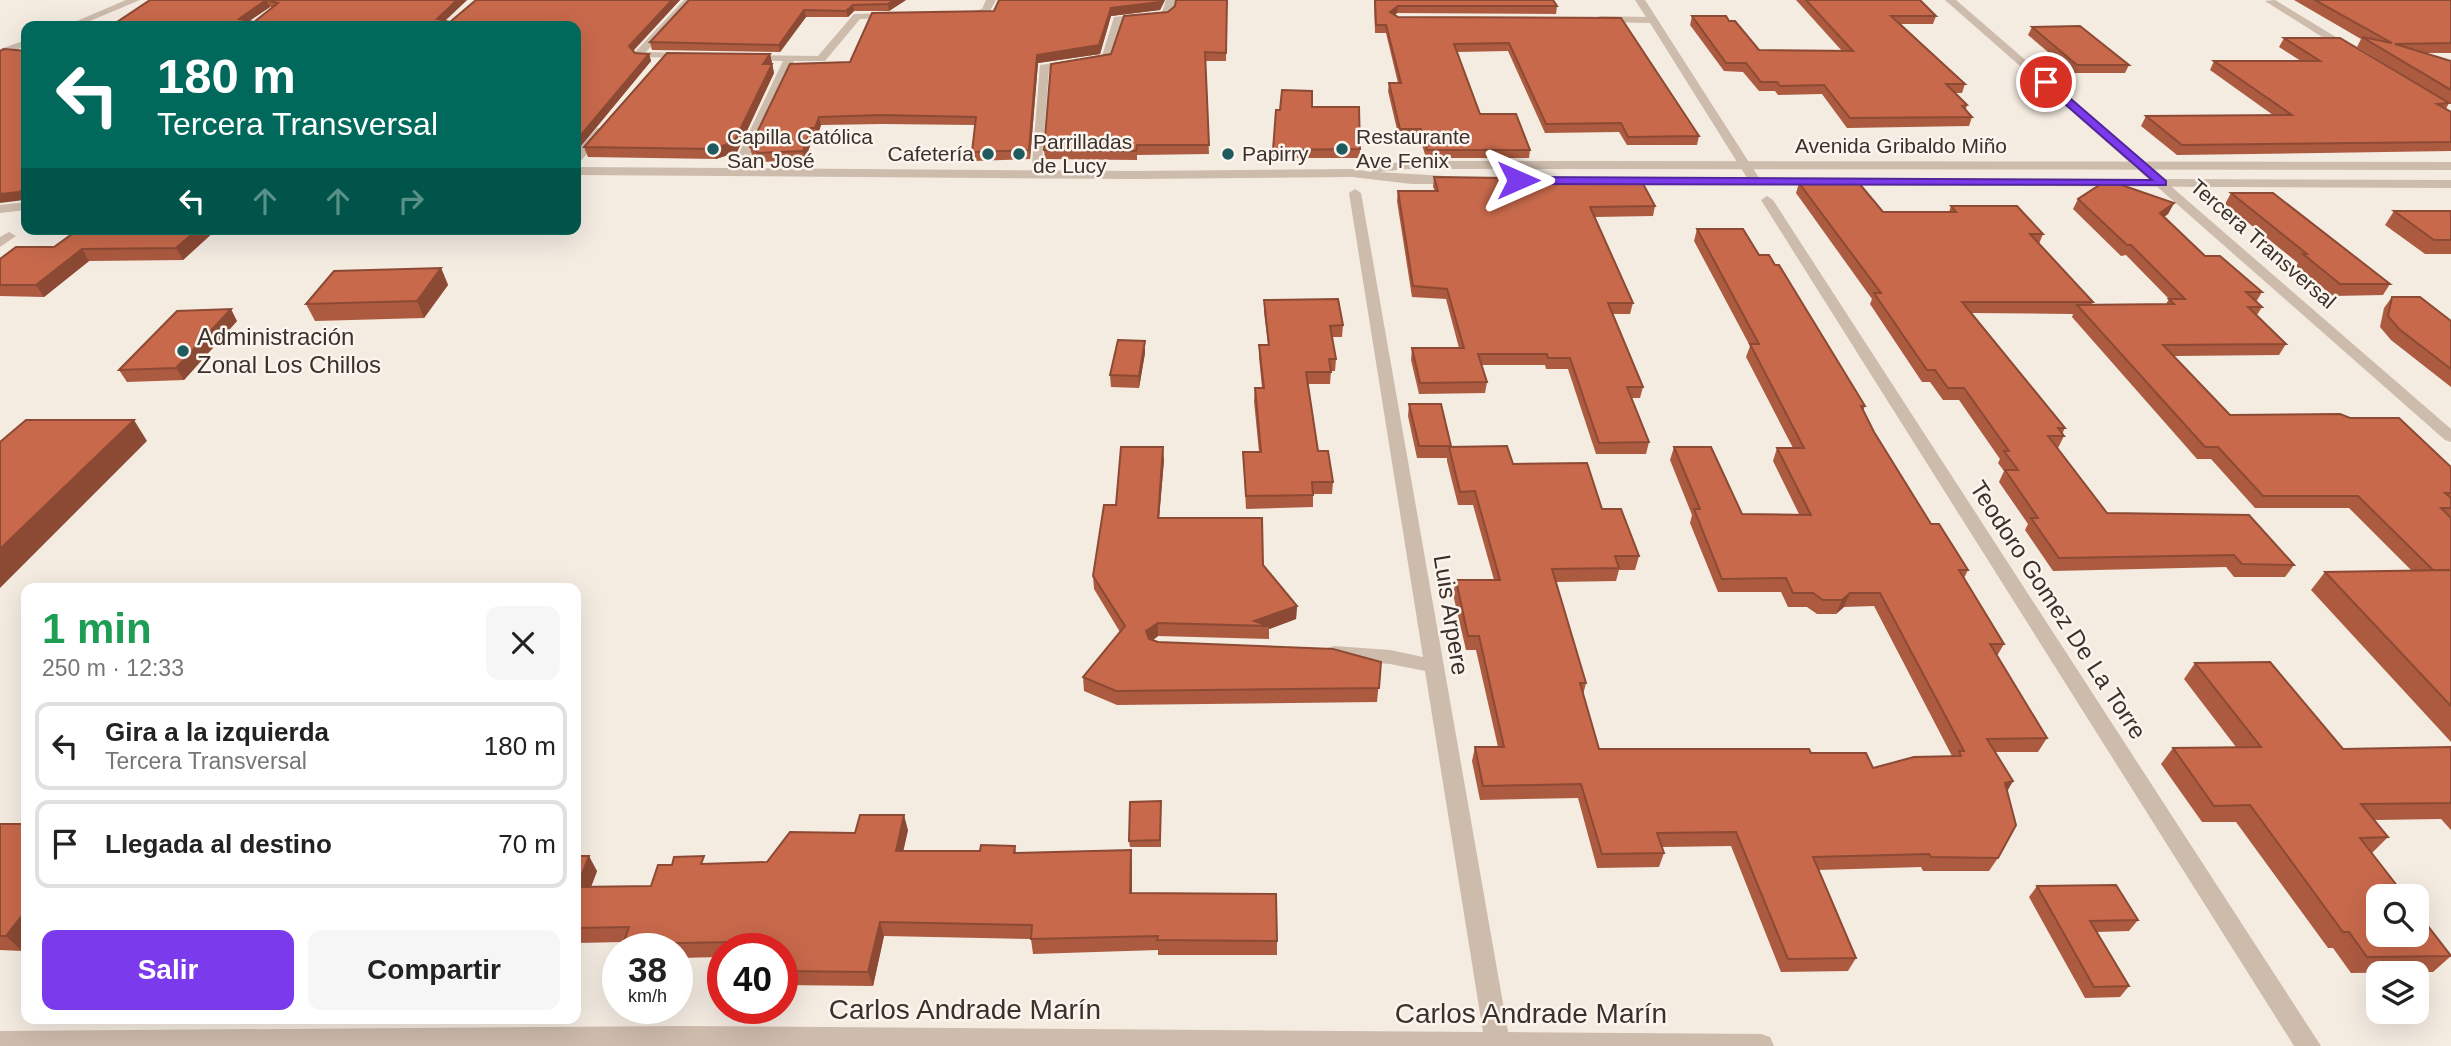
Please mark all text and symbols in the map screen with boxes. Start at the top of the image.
icon: left [42,49,133,140]
text: 180 m [157,49,296,103]
pin [2016,52,2076,112]
icon: arrive [2027,63,2065,101]
text: Tercera Transversal [157,106,438,142]
place label: Capilla Católica San José [727,125,873,172]
place label: Restaurante Ave Fenix [1356,125,1470,172]
place label: Parrilladas de Lucy [1033,130,1132,177]
street label: Avenida Gribaldo Miño [1795,134,2007,157]
marker: Capilla Católica San José [705,141,721,157]
marker: Restaurante Ave Fenix [1334,141,1350,157]
place label: Cafetería [888,142,974,165]
place label: Papirry [1242,142,1309,165]
position arrow [1481,143,1555,217]
marker: Cafetería [980,146,996,162]
marker: Parrilladas de Lucy [1011,146,1027,162]
marker: Papirry [1220,146,1236,162]
street label: Tercera Transversal [2186,174,2340,313]
icon: left [173,182,211,220]
icon: ahead [246,182,284,220]
icon: ahead [319,182,357,220]
icon: right [392,182,430,220]
place label: Administración Zonal Los Chillos [197,323,381,378]
marker: Administración Zonal Los Chillos [175,343,191,359]
street label: Teodoro Gomez De La Torre [1965,476,2152,744]
street label: Luis Arpere [1429,553,1474,677]
text: 1 min [42,605,152,652]
button: close [486,606,560,680]
text: 250 m · 12:33 [42,655,184,681]
text: Gira a la izquierda [105,717,329,747]
icon: left [46,727,84,765]
text: 180 m [484,731,556,761]
text: Tercera Transversal [105,748,307,774]
icon: arrive [46,825,84,863]
text: Llegada al destino [105,829,332,859]
text: 70 m [498,829,556,859]
map controls [2366,884,2429,1024]
button: search [2366,884,2429,947]
button: Salir [42,930,294,1010]
button: Compartir [308,930,560,1010]
speed limit sign: 40 [707,933,798,1024]
text: 38 [628,950,667,989]
button: layers [2366,961,2429,1024]
text: km/h [628,986,667,1006]
street label: Carlos Andrade Marín [829,994,1101,1025]
street label: Carlos Andrade Marín [1395,998,1667,1029]

